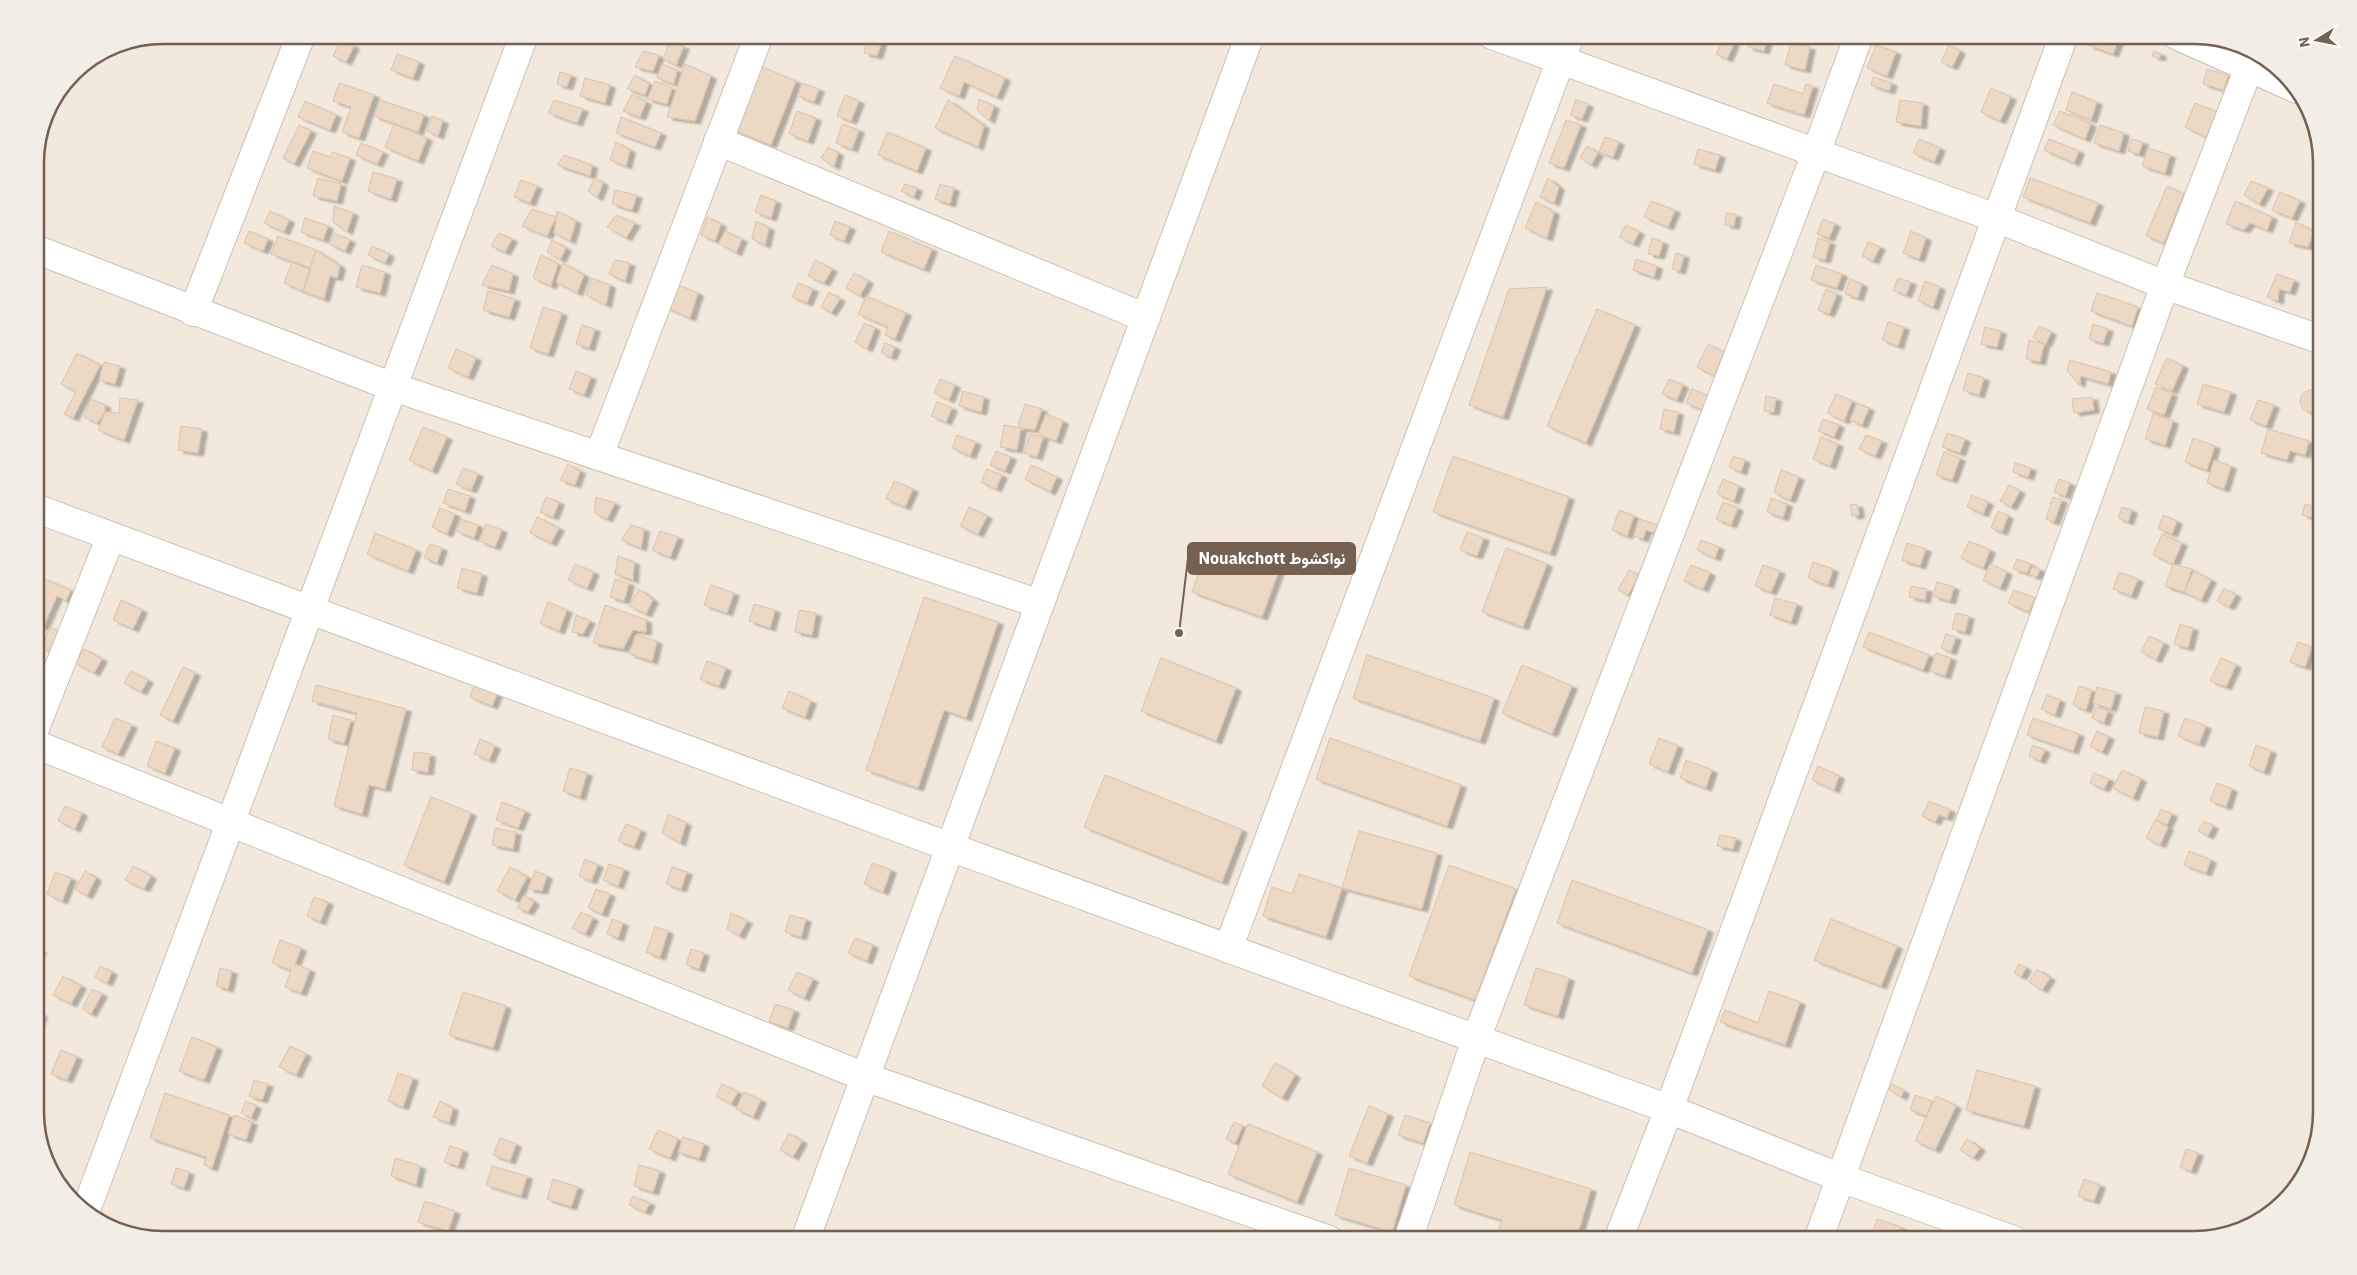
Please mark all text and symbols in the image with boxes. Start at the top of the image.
north arrow [2292,15,2342,65]
text: N [2294,36,2314,49]
callout: Nouakchott نواكشوط [1188,543,1355,574]
text: Nouakchott نواكشوط [1199,548,1346,569]

